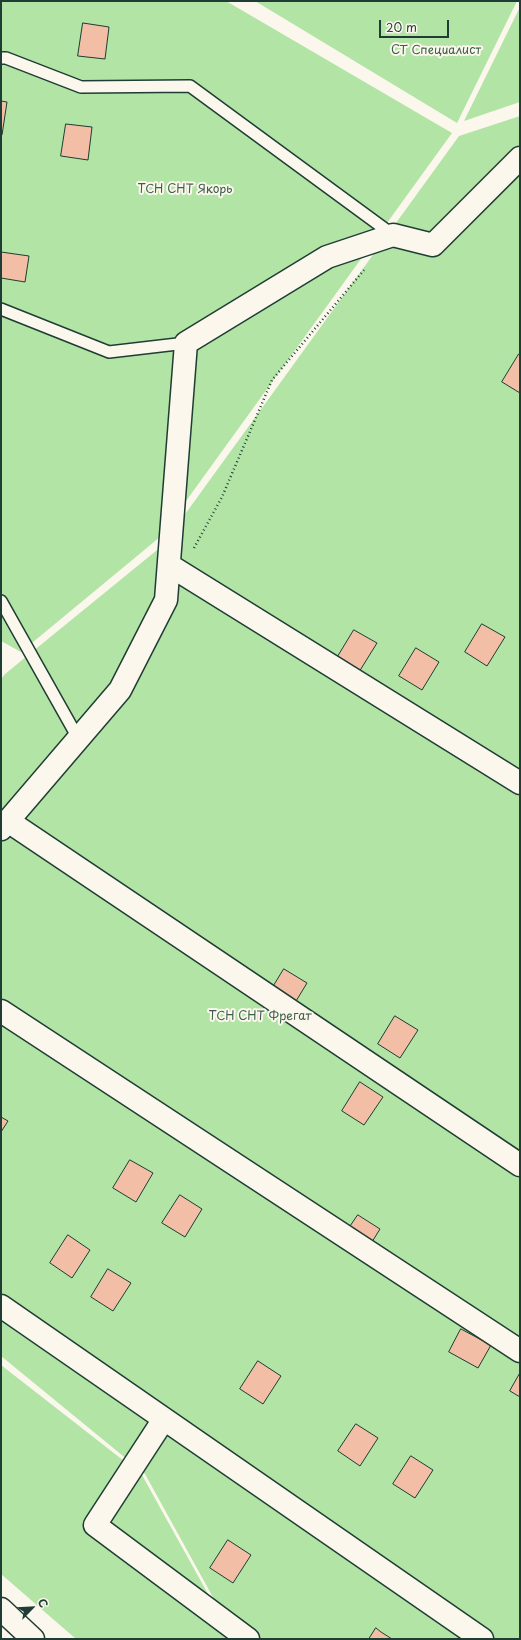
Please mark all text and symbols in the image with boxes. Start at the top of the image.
scale bar [381,12,451,38]
text: 20 m [386,18,417,36]
park label: СТ Специалист [391,44,481,58]
park label: ТСН СНТ Якорь [138,183,232,197]
park label: ТСН СНТ Фрегат [209,1010,311,1024]
north arrow [12,1588,52,1628]
text: С [34,1596,53,1610]

